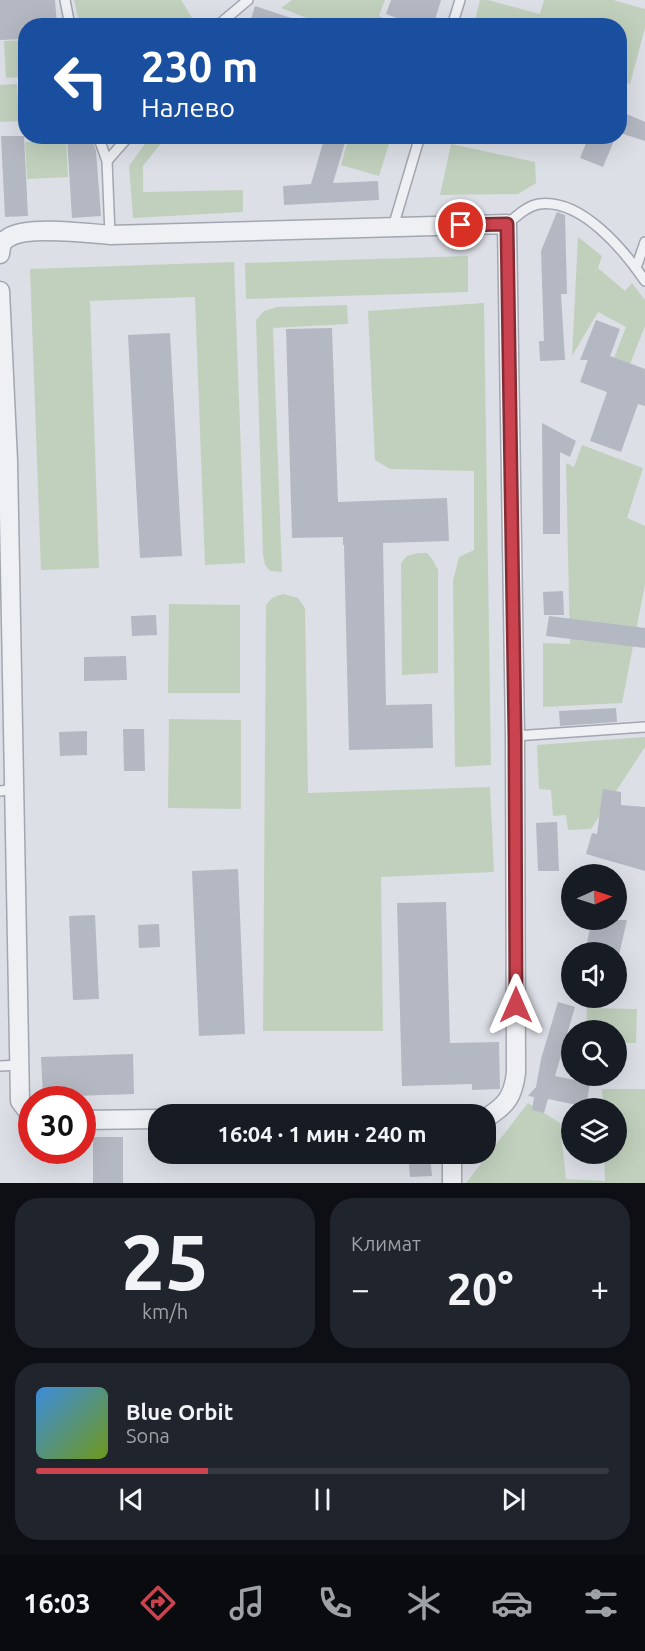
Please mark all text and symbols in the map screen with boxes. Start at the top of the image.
icon: left [42,42,120,120]
text: 230 m [141,43,258,90]
text: Налево [141,92,235,122]
pin [435,199,486,250]
icon: arrive [444,208,477,241]
north arrow [561,864,627,930]
map controls [561,864,627,1164]
button: sound [561,942,627,1008]
position arrow [484,973,548,1037]
button: search [561,1020,627,1086]
speed limit sign: 30 [18,1086,96,1164]
button: layers [561,1098,627,1164]
text: 16:04 · 1 мин · 240 m [218,1121,426,1146]
text: 25 [121,1217,209,1305]
text: Климат [351,1232,421,1255]
text: 20° [447,1263,513,1314]
text: − [351,1270,370,1307]
text: + [590,1270,609,1307]
text: km/h [142,1300,188,1323]
text: Blue Orbit [126,1399,233,1424]
text: Sona [126,1424,170,1447]
icon: previous [115,1483,148,1516]
icon: pause [306,1483,339,1516]
icon: next [497,1483,530,1516]
icon: directions [137,1582,179,1624]
icon: music [226,1582,268,1624]
icon: phone [314,1582,356,1624]
icon: climate [403,1582,445,1624]
icon: car [491,1582,533,1624]
icon: filters [580,1582,622,1624]
text: 16:03 [23,1588,91,1618]

